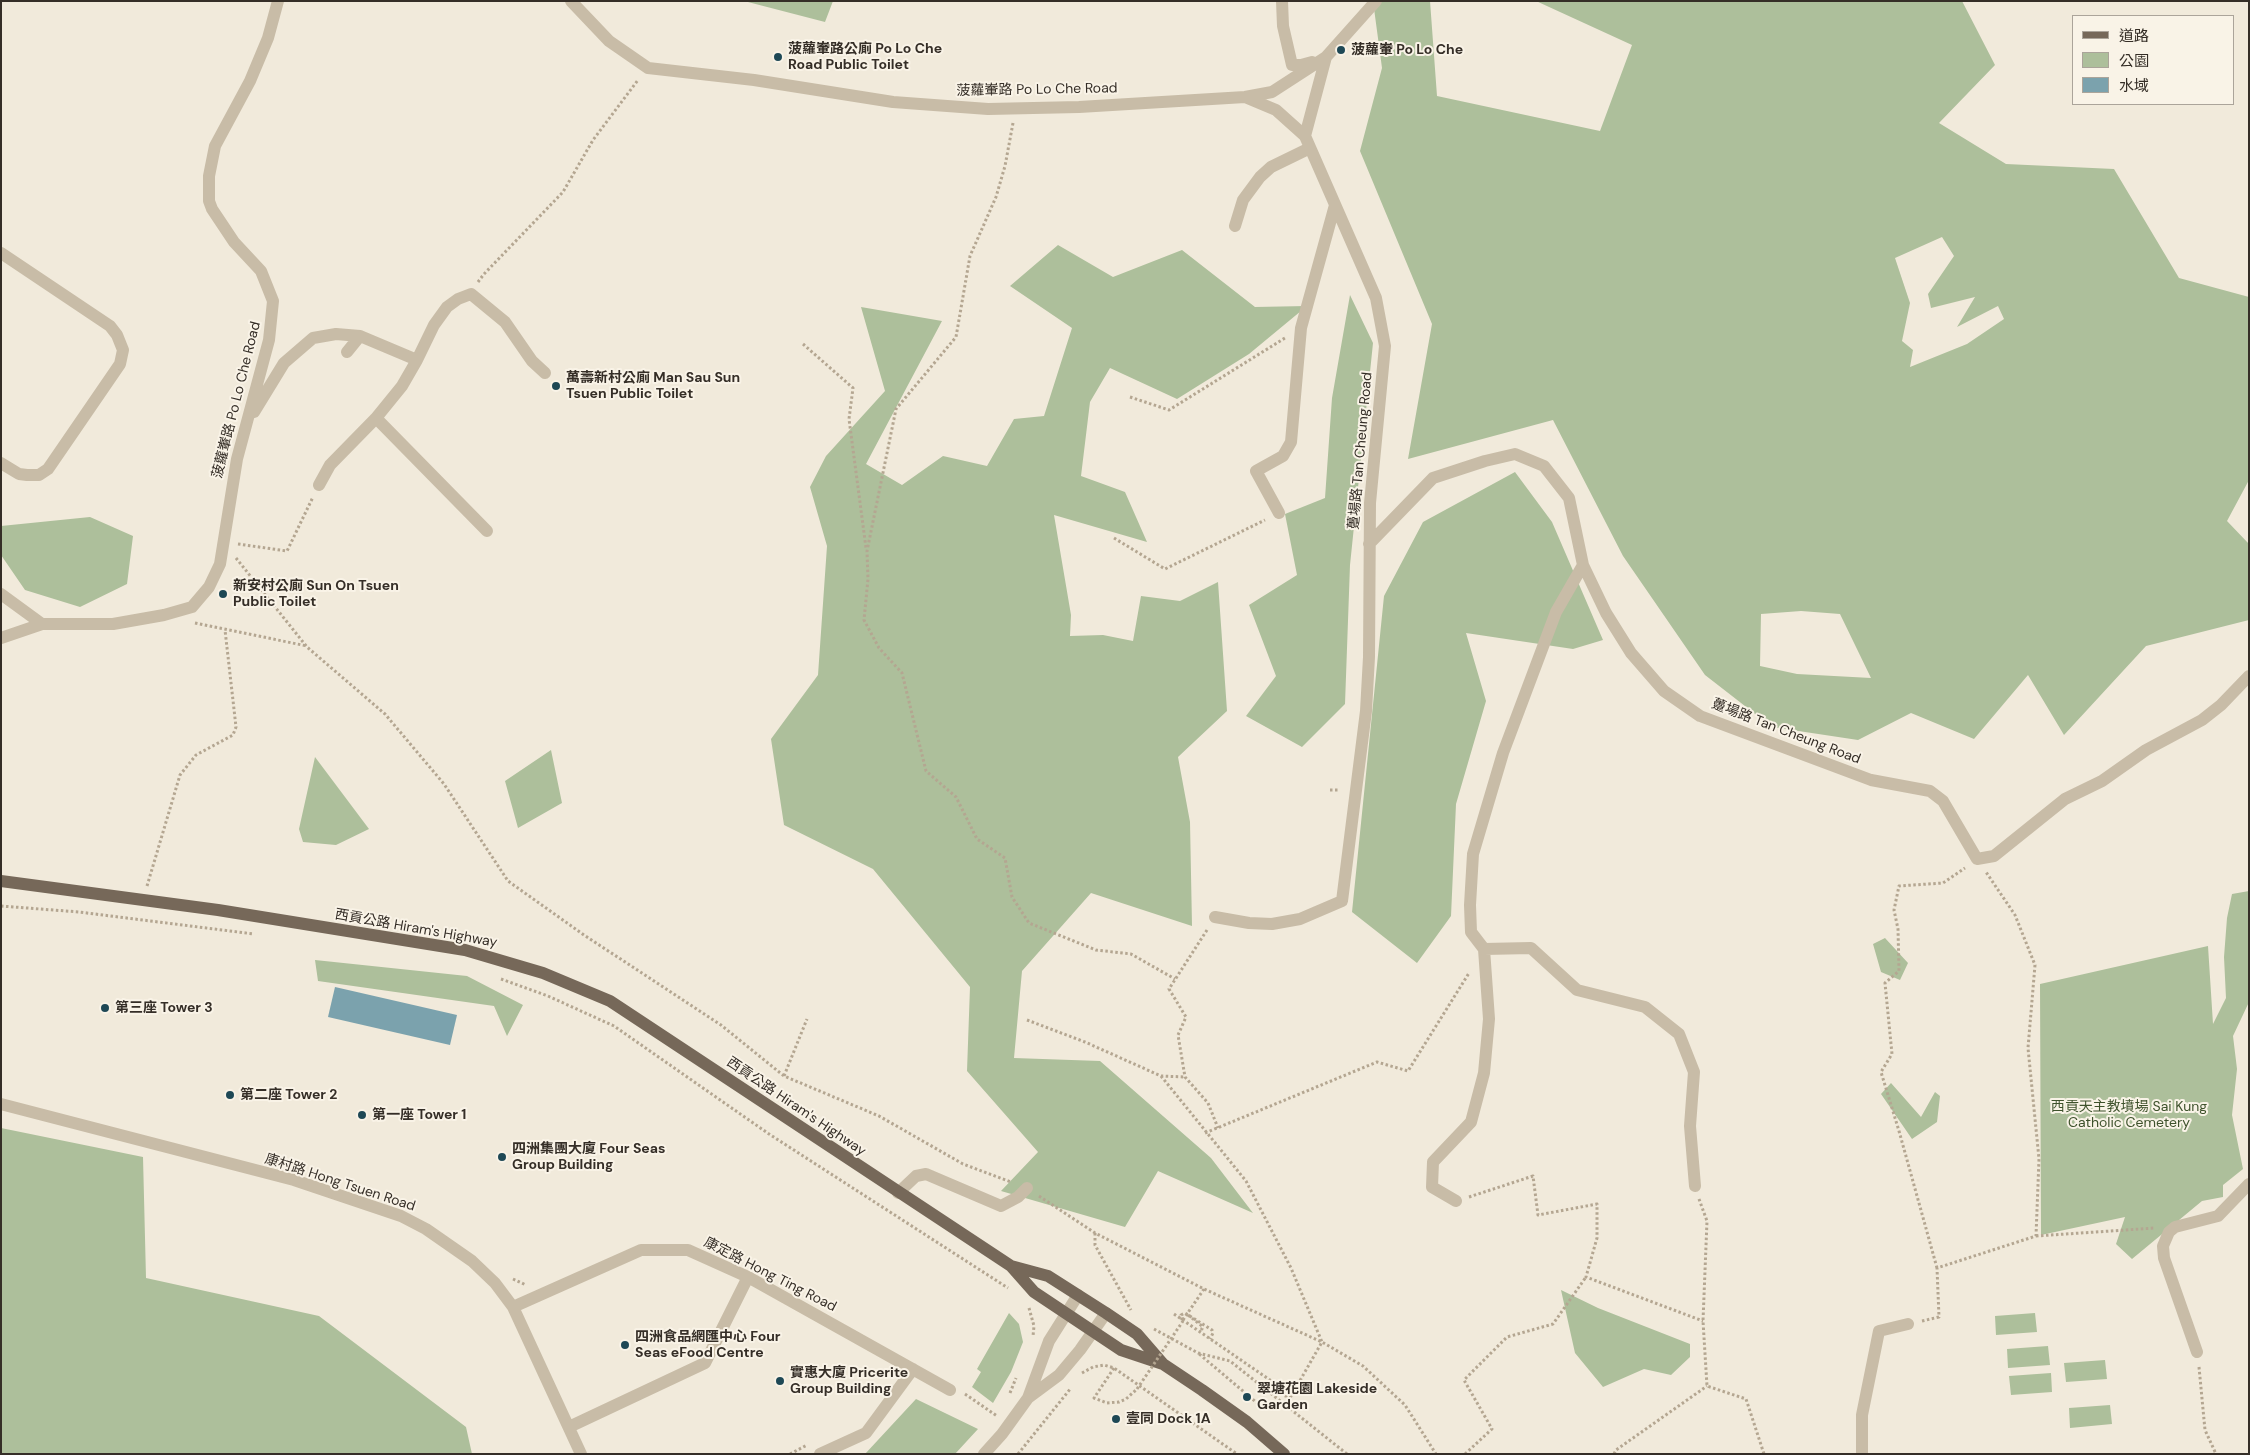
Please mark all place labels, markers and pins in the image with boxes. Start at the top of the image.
place label: 菠蘿輋路公廁 Po Lo Che Road Public Toilet [788,41,942,74]
place label: 菠蘿輋 Po Lo Che [1351,42,1463,58]
marker: 菠蘿輋 Po Lo Che [1335,44,1347,56]
marker: 菠蘿輋路公廁 Po Lo Che Road Public Toilet [772,51,784,63]
place label: 萬壽新村公廁 Man Sau Sun Tsuen Public Toilet [566,370,740,402]
marker: 萬壽新村公廁 Man Sau Sun Tsuen Public Toilet [550,380,562,392]
place label: 新安村公廁 Sun On Tsuen Public Toilet [233,578,399,610]
marker: 新安村公廁 Sun On Tsuen Public Toilet [217,588,229,600]
place label: 第三座 Tower 3 [115,1000,213,1016]
marker: 第三座 Tower 3 [99,1002,111,1014]
place label: 第二座 Tower 2 [240,1087,337,1103]
marker: 第二座 Tower 2 [224,1089,236,1101]
place label: 第一座 Tower 1 [372,1107,466,1123]
marker: 第一座 Tower 1 [356,1109,368,1121]
place label: 四洲集團大廈 Four Seas Group Building [512,1141,665,1174]
marker: 四洲集團大廈 Four Seas Group Building [496,1151,508,1163]
place label: 四洲食品網匯中心 Four Seas eFood Centre [635,1329,781,1361]
marker: 四洲食品網匯中心 Four Seas eFood Centre [619,1339,631,1351]
place label: 實惠大廈 Pricerite Group Building [790,1365,908,1398]
marker: 實惠大廈 Pricerite Group Building [774,1375,786,1387]
place label: 翠塘花園 Lakeside Garden [1257,1381,1377,1414]
marker: 翠塘花園 Lakeside Garden [1241,1391,1253,1403]
place label: 壹同 Dock 1A [1126,1411,1211,1427]
marker: 壹同 Dock 1A [1110,1413,1122,1425]

